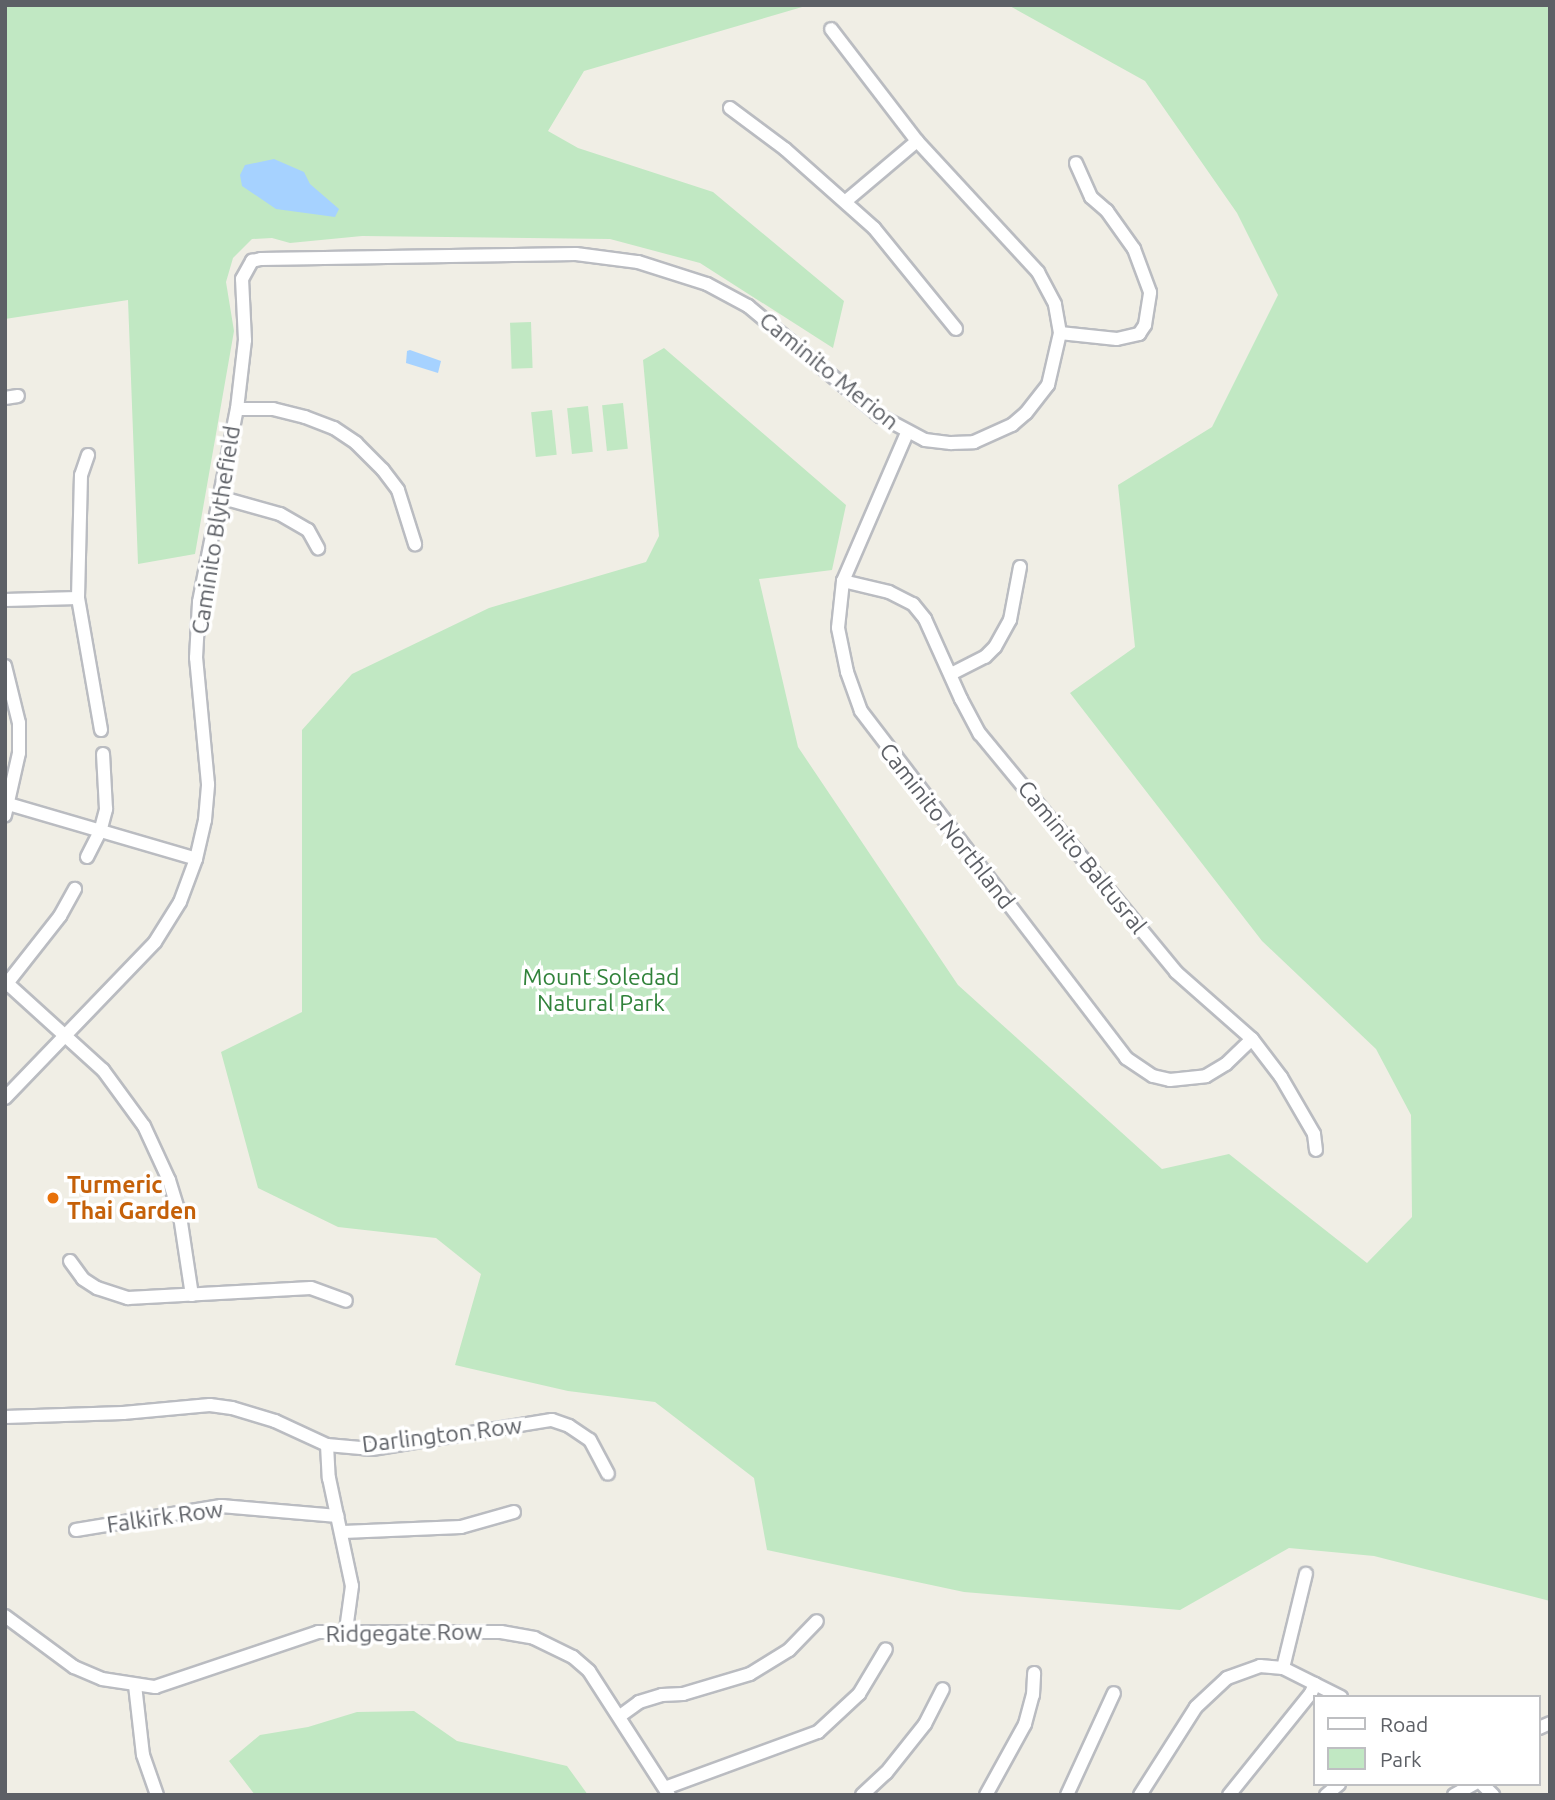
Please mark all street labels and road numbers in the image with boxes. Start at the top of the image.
street label: Caminito Merion [754,306,904,436]
street label: Caminito Blythefield [186,424,246,636]
street label: Caminito Northland [874,737,1020,915]
street label: Caminito Baltusral [1012,775,1152,939]
street label: Darlington Row [360,1411,524,1459]
street label: Falkirk Row [105,1495,225,1539]
street label: Ridgegate Row [325,1618,483,1648]

